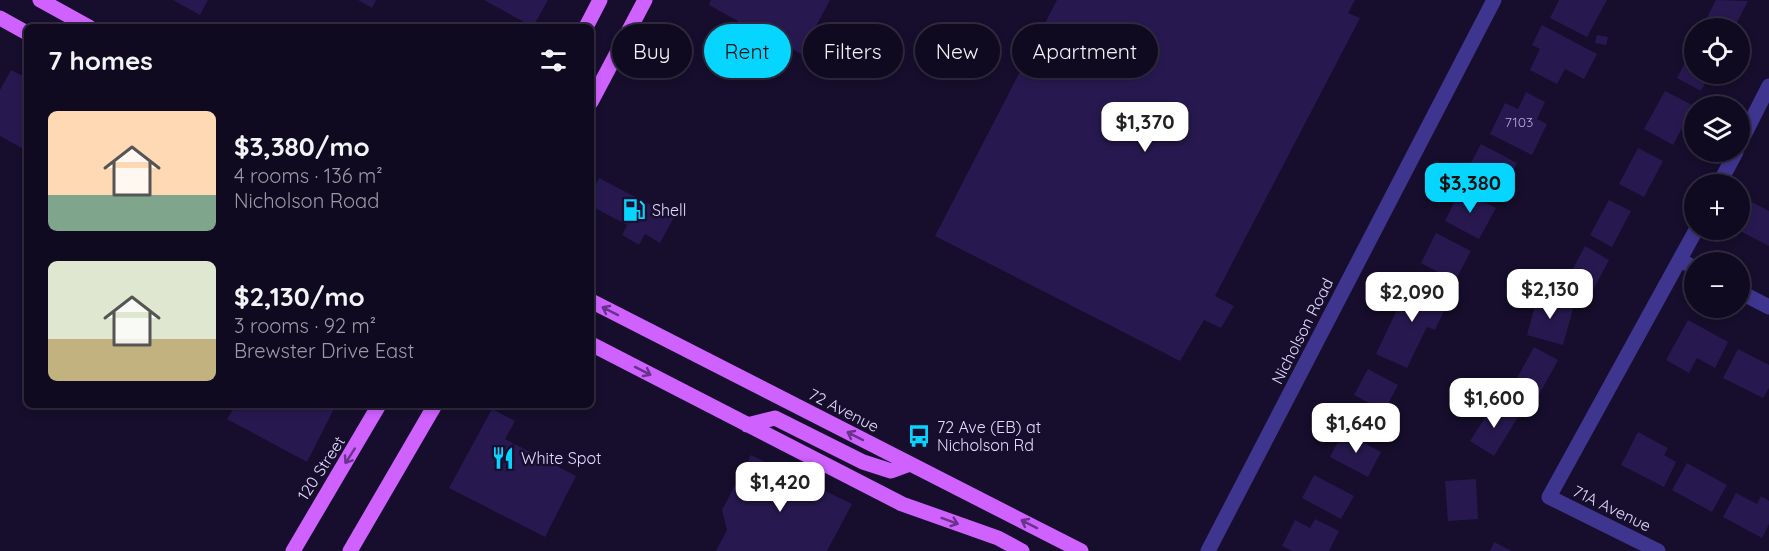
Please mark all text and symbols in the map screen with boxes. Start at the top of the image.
map controls [1684,18,1750,318]
button: locate [1684,18,1750,84]
chip: Buy [612,24,692,78]
chip: Rent [704,24,791,78]
chip: Filters [803,24,903,78]
chip: New [915,24,1000,78]
chip: Apartment [1012,24,1158,78]
text: 7 homes [48,44,153,77]
icon: filters [537,44,570,77]
button: layers [1684,96,1750,162]
pin: $1,370 [1096,102,1194,153]
text: $1,370 [1115,109,1175,134]
house number: 7103 [1505,113,1533,131]
text: $3,380/mo [234,130,370,163]
icon: home [96,135,168,207]
text: 4 rooms · 136 m² [234,163,383,188]
pin: $3,380 [1421,163,1519,214]
text: $3,380 [1439,170,1501,195]
button: + [1684,174,1750,240]
text: Nicholson Road [234,188,379,213]
fuel station icon: Shell [621,197,647,223]
place label: Shell [652,200,686,220]
button: − [1684,252,1750,318]
pin: $2,130 [1501,269,1599,320]
pin: $2,090 [1363,272,1461,323]
street label: Nicholson Road [1267,275,1337,387]
text: $2,130 [1521,276,1579,301]
text: $2,090 [1380,279,1444,304]
text: $2,130/mo [234,280,365,313]
icon: home [96,285,168,357]
one-way arrow [602,305,620,317]
text: 3 rooms · 92 m² [234,313,376,338]
text: Brewster Drive East [234,338,414,363]
one-way arrow [634,365,651,377]
pin: $1,600 [1445,378,1543,429]
street label: 72 Avenue [806,384,882,436]
text: $1,600 [1464,385,1524,410]
pin: $1,640 [1307,403,1405,454]
text: $1,640 [1326,410,1386,435]
place label: 72 Ave (EB) at Nicholson Rd [937,417,1041,455]
bus stop icon: 72 Ave (EB) at Nicholson Rd [906,423,932,449]
one-way arrow [846,430,864,441]
street label: 120 Street [293,432,349,504]
restaurant icon: White Spot [490,445,516,471]
one-way arrow [344,447,356,464]
place label: White Spot [521,448,602,468]
pin: $1,420 [731,462,829,513]
text: $1,420 [750,469,810,494]
street label: 71A Avenue [1570,481,1654,535]
one-way arrow [940,517,959,528]
one-way arrow [1020,518,1038,530]

